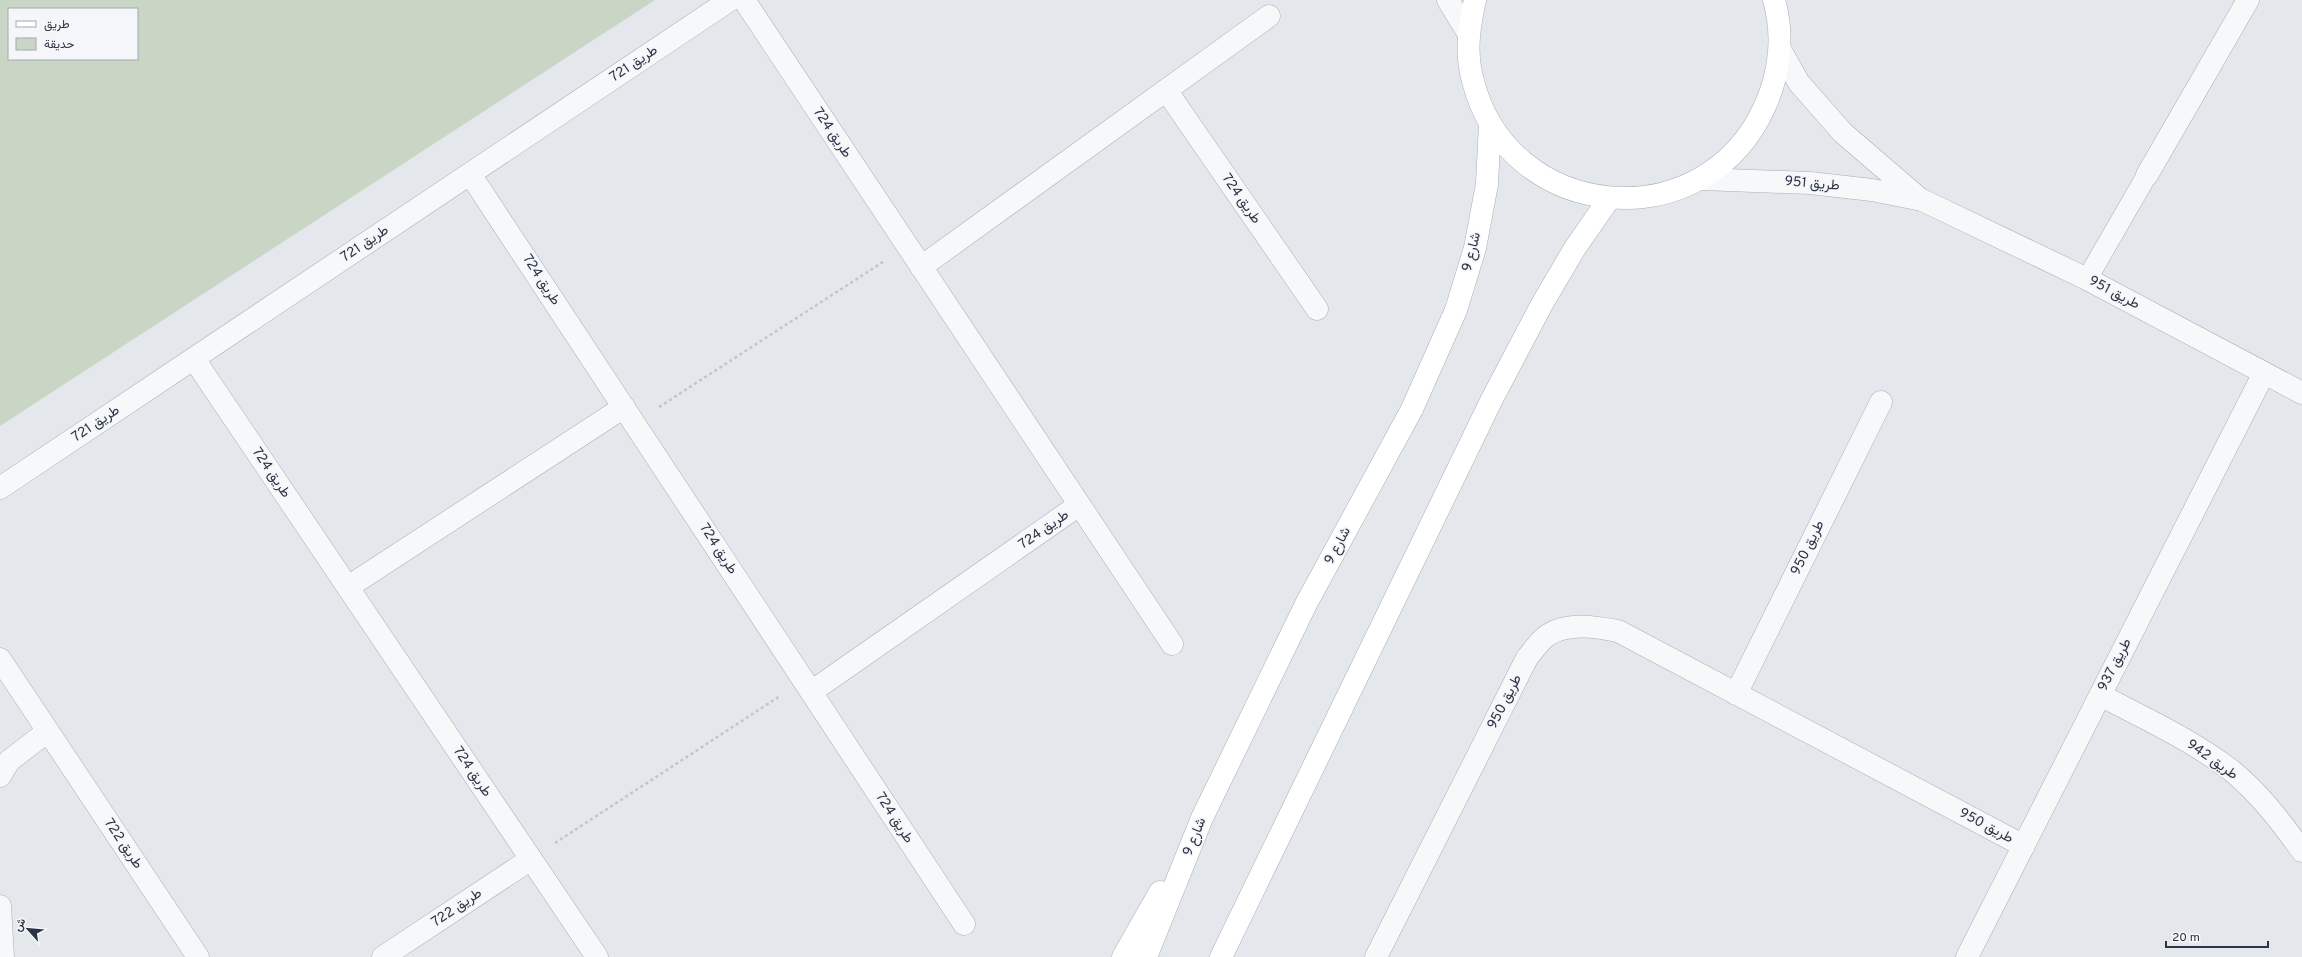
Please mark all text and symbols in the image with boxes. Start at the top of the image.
legend [8,8,138,60]
text: طريق [44,17,70,33]
text: حديقة [44,37,74,53]
street label: طريق 721 [607,42,661,86]
street label: طريق 724 [809,105,855,161]
street label: طريق 724 [1218,171,1264,227]
street label: طريق 951 [1784,173,1840,195]
street label: طريق 721 [338,222,392,266]
street label: شارع 9 [1459,231,1486,274]
street label: طريق 724 [518,251,564,309]
street label: طريق 951 [2086,273,2142,313]
street label: طريق 721 [69,402,123,446]
street label: طريق 724 [248,445,294,501]
street label: طريق 724 [1016,507,1072,553]
street label: طريق 950 [1787,518,1829,578]
street label: طريق 724 [695,520,741,578]
street label: شارع 9 [1321,524,1356,568]
street label: طريق 937 [2094,636,2136,694]
street label: طريق 950 [1484,672,1526,732]
street label: طريق 942 [2183,736,2241,784]
street label: طريق 724 [449,744,495,800]
street label: طريق 724 [871,789,917,847]
street label: طريق 950 [1956,805,2016,847]
street label: شارع 9 [1180,815,1211,859]
street label: طريق 722 [100,816,146,872]
street label: طريق 722 [429,885,485,931]
north arrow [8,909,48,949]
text: ش [11,916,29,934]
scale bar [2166,923,2268,949]
text: 20 m [2172,930,2200,946]

